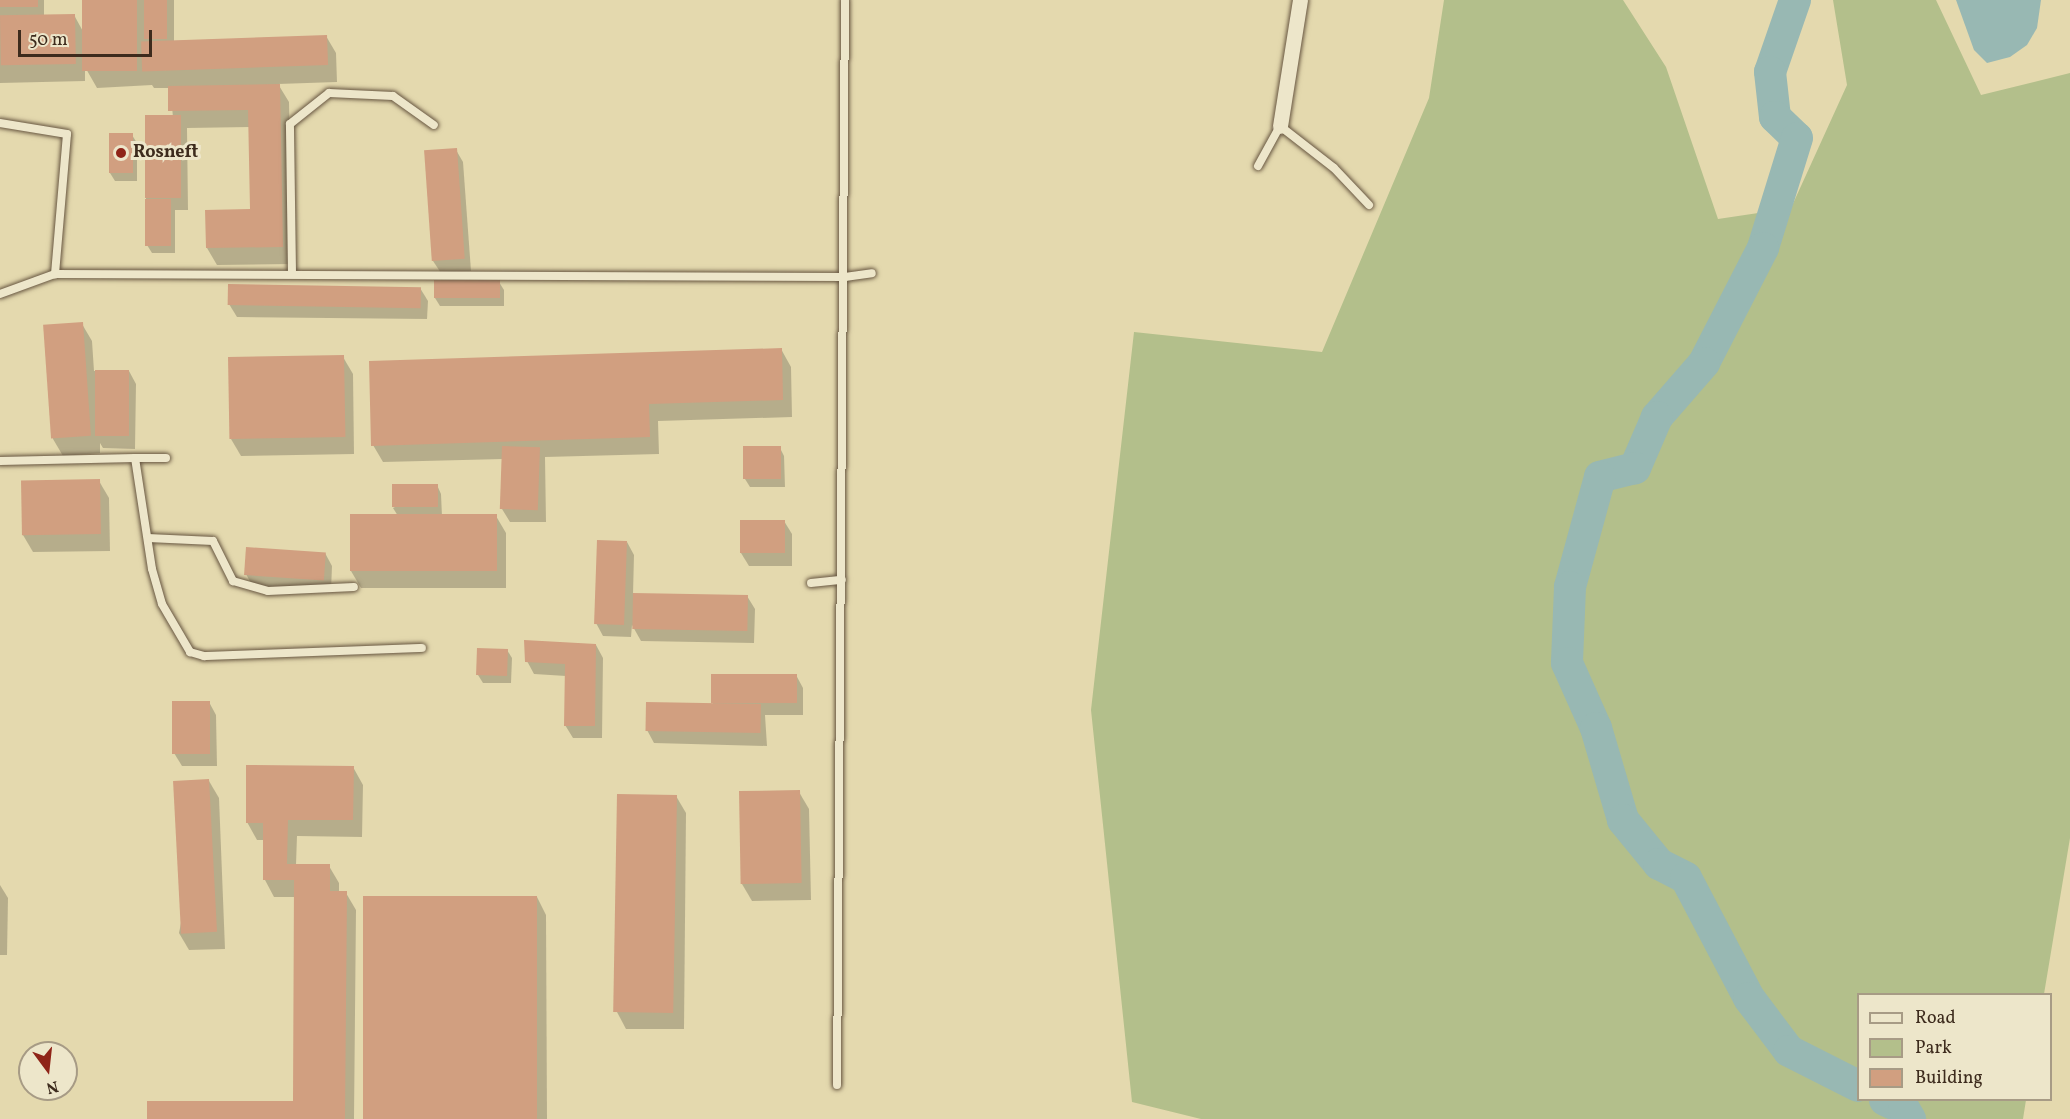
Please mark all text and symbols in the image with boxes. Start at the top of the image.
scale bar [21,18,154,56]
text: 50 m [29,28,68,53]
place label: Rosneft [133,142,198,164]
marker: Rosneft [114,146,128,160]
legend [1857,993,2052,1101]
text: Road [1915,1006,1956,1031]
text: Park [1915,1036,1952,1061]
north arrow [18,1041,78,1101]
text: Building [1915,1066,1983,1091]
text: N [44,1074,61,1099]

